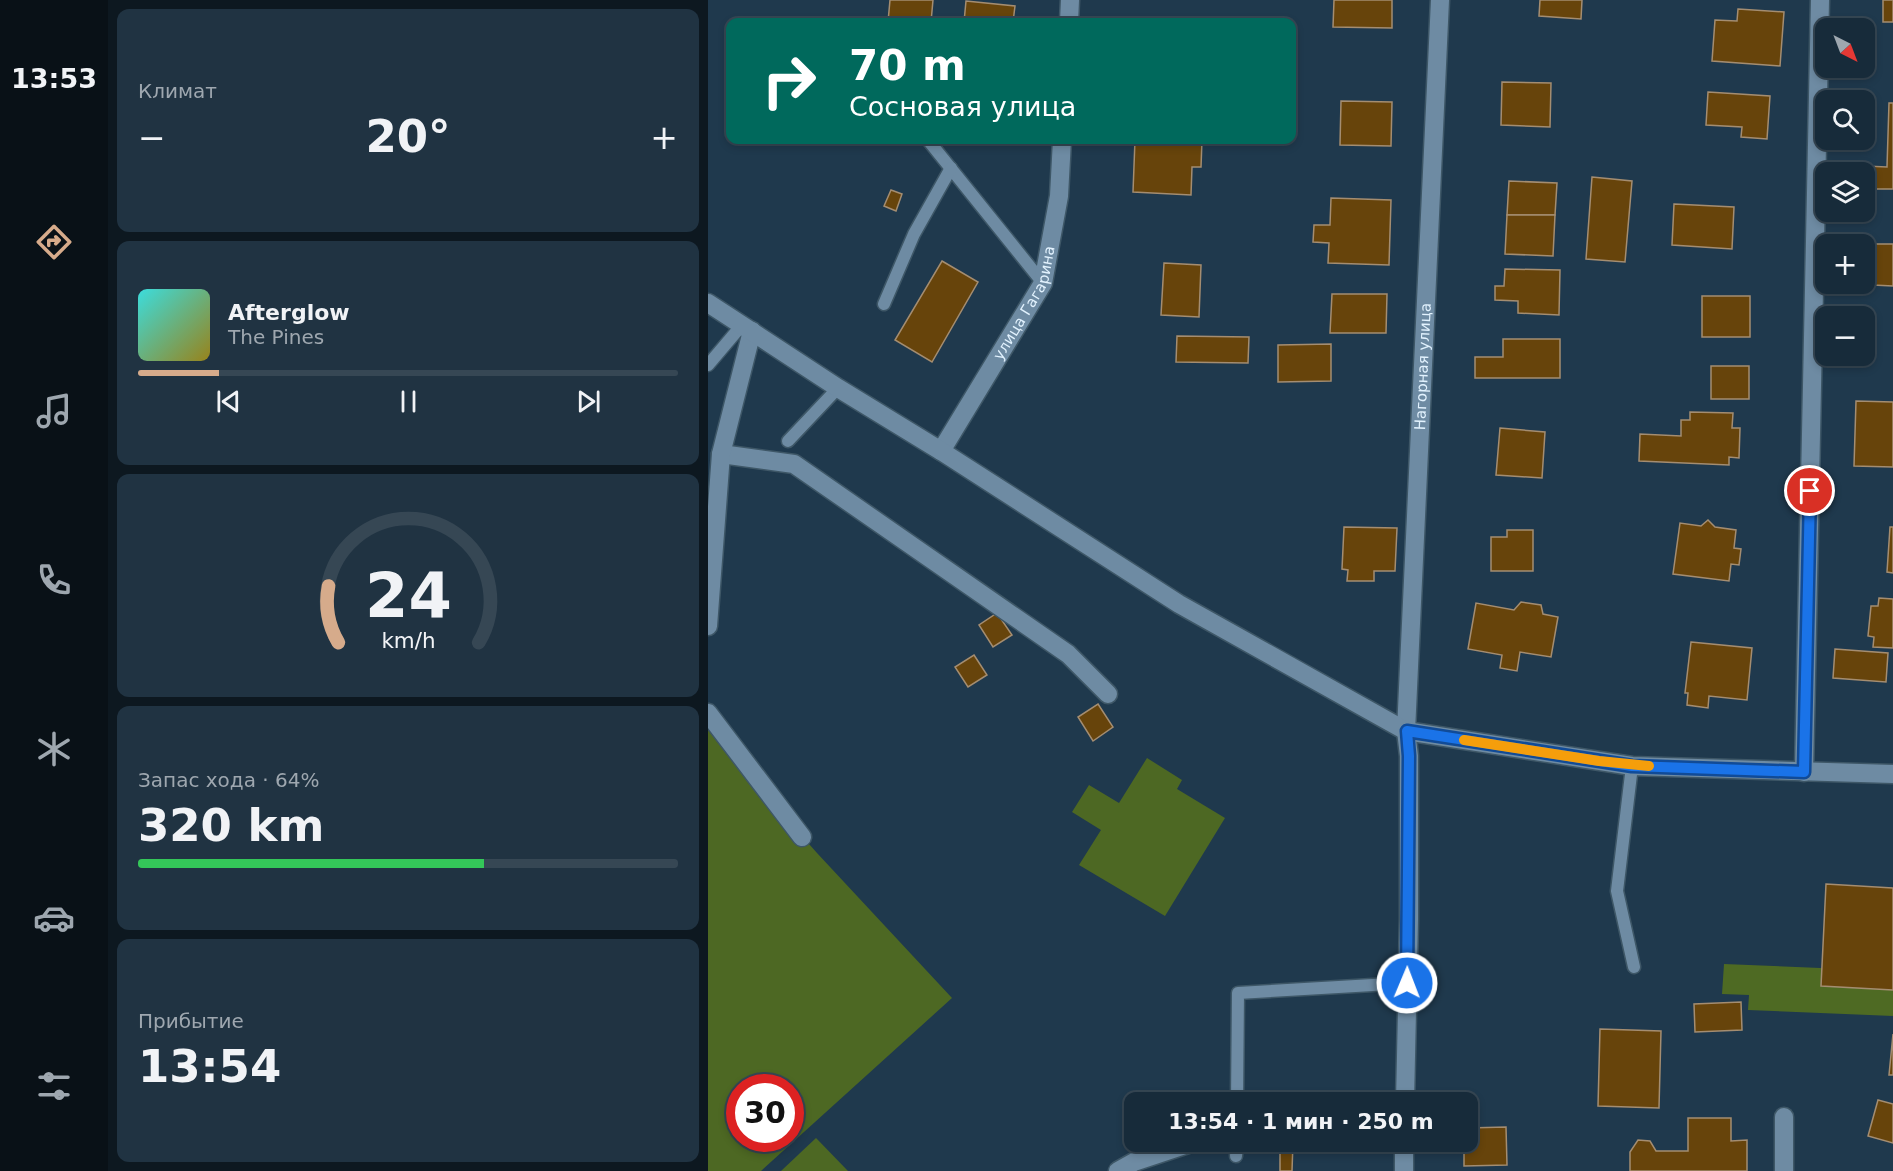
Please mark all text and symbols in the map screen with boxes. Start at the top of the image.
north arrow [1815,18,1875,78]
map controls [1815,18,1875,366]
text: 70 m [849,41,966,90]
icon: right [750,42,828,120]
text: 13:53 [11,63,97,94]
text: Климат [138,79,217,103]
button: search [1815,90,1875,150]
text: Сосновая улица [849,91,1076,122]
text: 20° [365,110,451,163]
text: − [138,118,166,157]
text: + [650,118,678,157]
button: layers [1815,162,1875,222]
icon: directions [33,221,75,263]
button: + [1815,234,1875,294]
street label: улица Гагарина [989,244,1059,363]
text: Afterglow [228,300,350,325]
street label: Нагорная улица [1411,302,1435,431]
button: − [1815,306,1875,366]
text: The Pines [228,325,324,349]
icon: previous [212,385,245,418]
icon: pause [392,385,425,418]
icon: next [572,385,605,418]
icon: music [33,390,75,432]
pin [1784,465,1835,516]
icon: arrive [1793,474,1826,507]
icon: phone [33,559,75,601]
text: 24 [365,559,451,632]
text: km/h [381,628,435,653]
icon: climate [33,728,75,770]
text: Запас хода · 64% [138,768,319,792]
text: 320 km [138,799,324,852]
icon: car [33,897,75,939]
position arrow [1375,951,1439,1015]
text: Прибытие [138,1009,244,1033]
text: 13:54 [138,1040,281,1093]
icon: filters [33,1065,75,1107]
speed limit sign: 30 [726,1074,804,1152]
text: 13:54 · 1 мин · 250 m [1168,1109,1434,1134]

